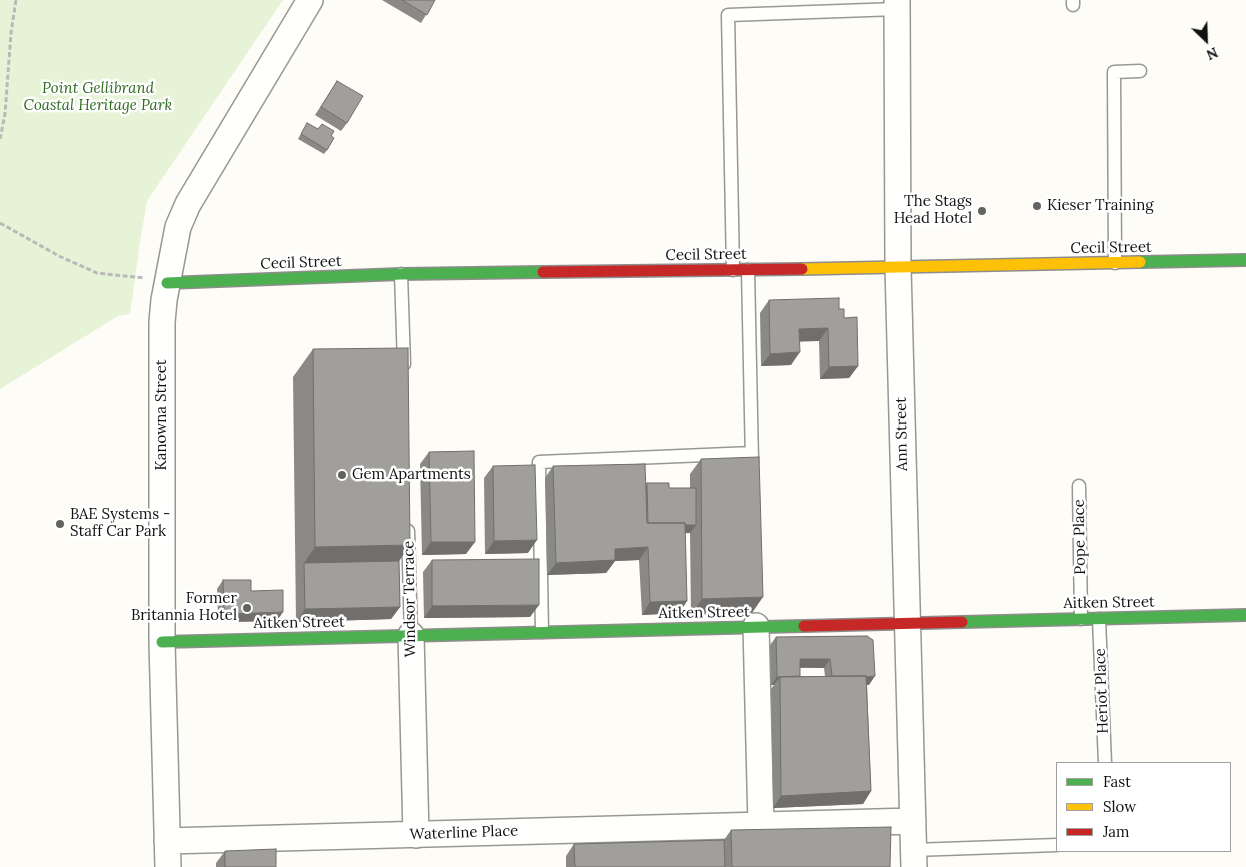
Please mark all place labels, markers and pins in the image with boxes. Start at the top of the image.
place label: The Stags Head Hotel [894,193,972,228]
place label: Kieser Training [1047,197,1154,215]
marker: Kieser Training [1031,200,1043,212]
marker: The Stags Head Hotel [976,205,988,217]
place label: Gem Apartments [352,466,471,484]
marker: Gem Apartments [336,469,348,481]
place label: BAE Systems - Staff Car Park [70,506,170,541]
marker: BAE Systems - Staff Car Park [54,518,66,530]
place label: Former Britannia Hotel [131,590,237,625]
marker: Former Britannia Hotel [241,602,253,614]

